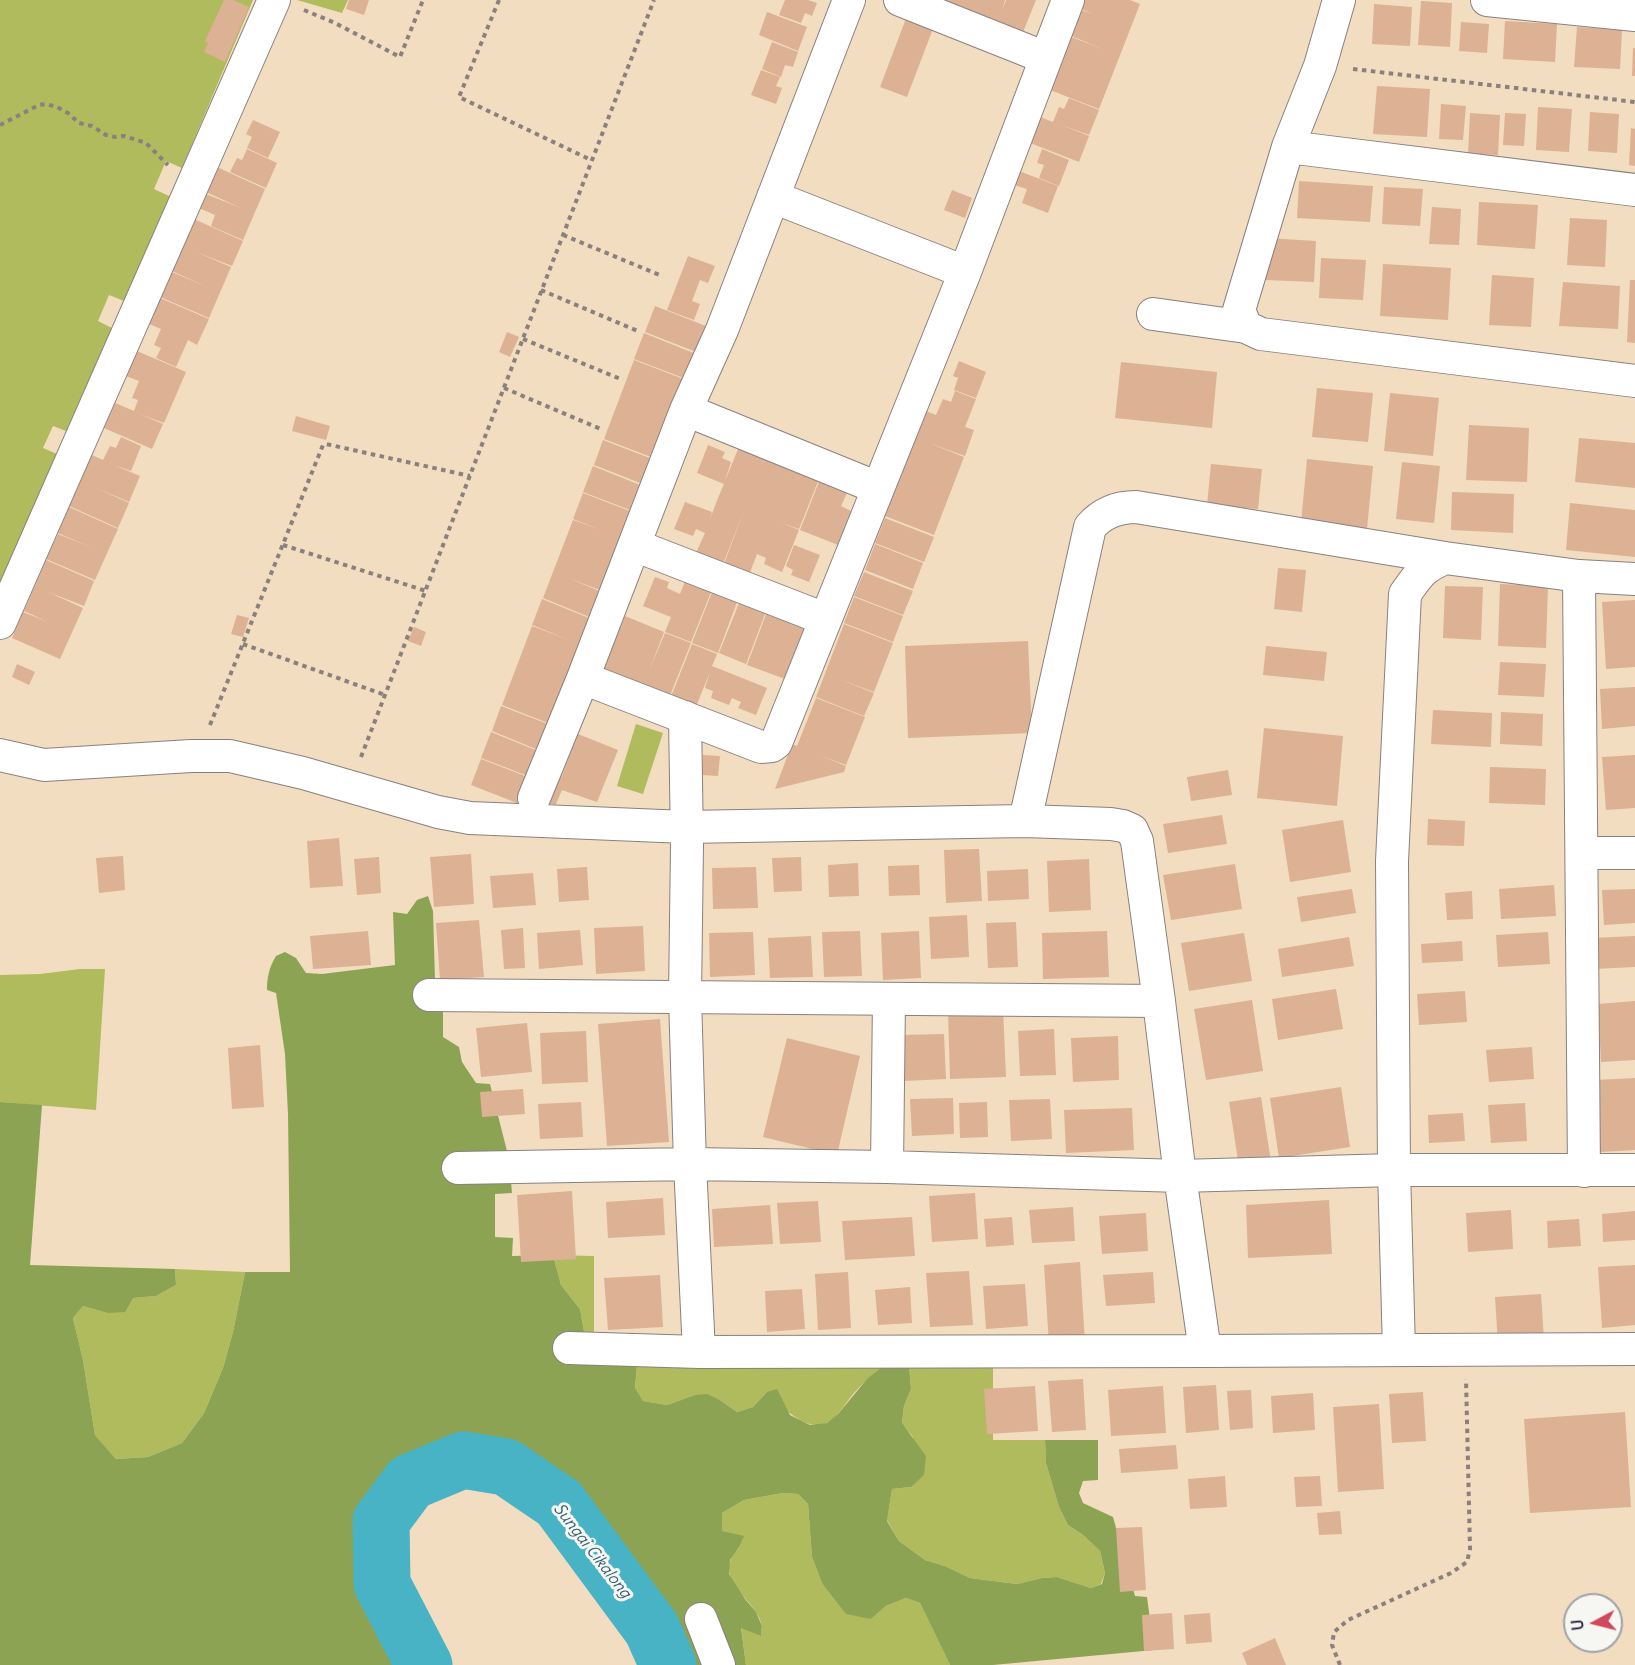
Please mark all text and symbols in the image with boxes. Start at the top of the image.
water label: Sungai Cikalong [549,1500,635,1602]
north arrow [1563,1593,1623,1653]
text: U [1567,1618,1588,1632]

